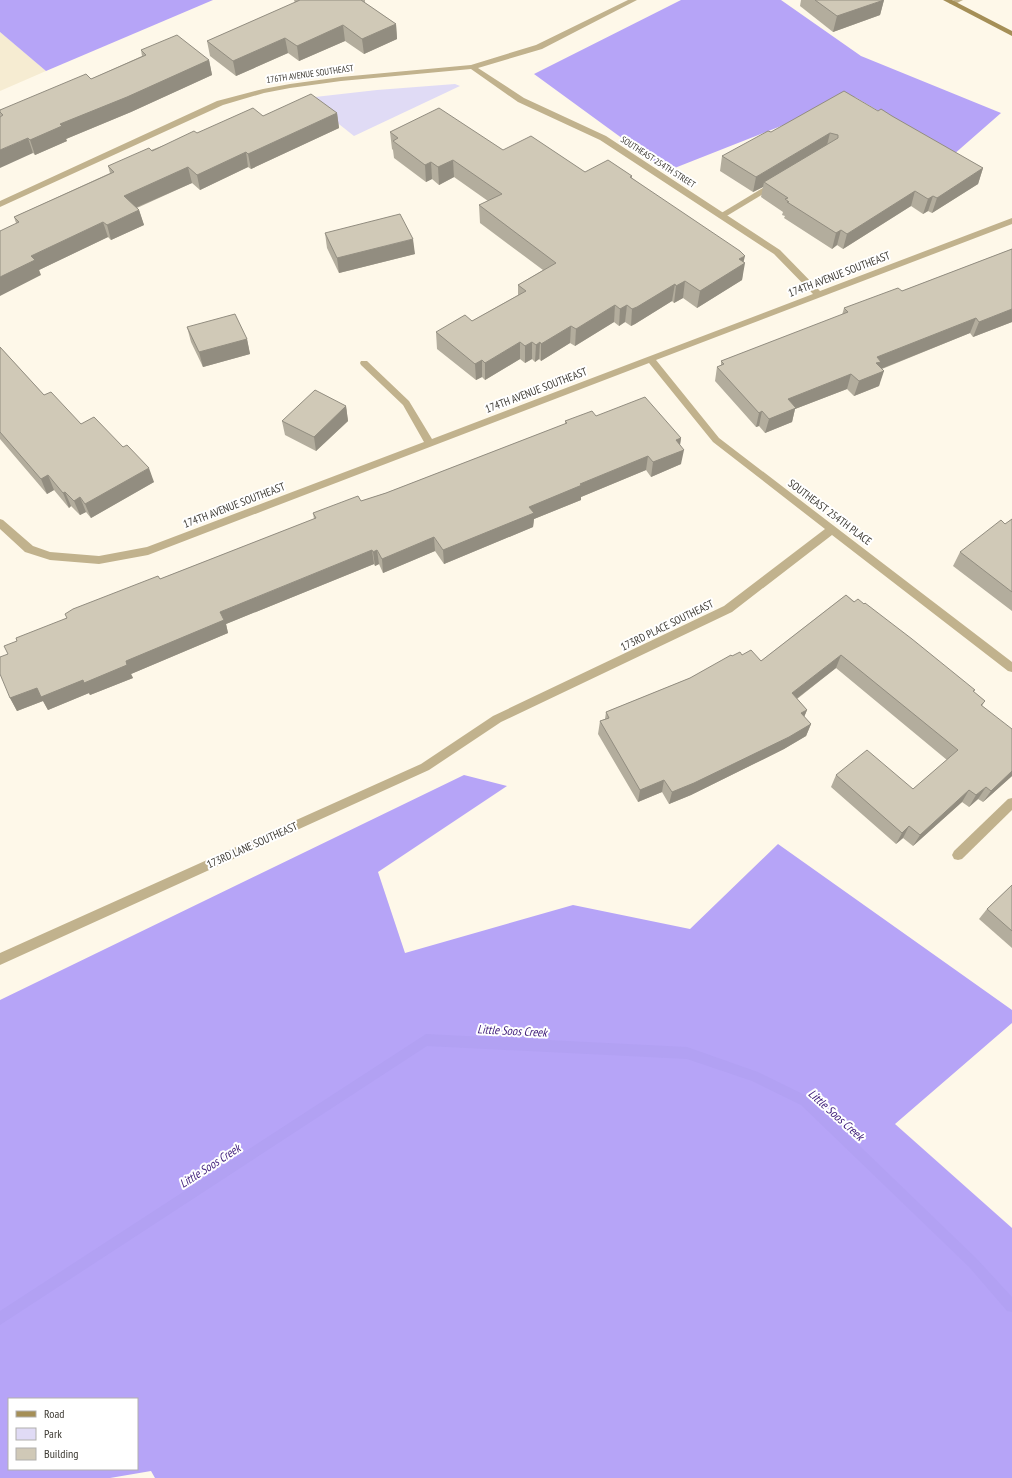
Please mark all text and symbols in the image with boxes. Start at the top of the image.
street label: 176TH AVENUE SOUTHEAST [265,62,354,85]
street label: SOUTHEAST 254TH STREET [619,133,698,190]
street label: 174TH AVENUE SOUTHEAST [786,248,892,300]
street label: 174TH AVENUE SOUTHEAST [483,364,589,416]
street label: SOUTHEAST 254TH PLACE [785,476,875,548]
street label: 174TH AVENUE SOUTHEAST [181,479,287,531]
street label: 173RD PLACE SOUTHEAST [618,596,716,654]
street label: 173RD LANE SOUTHEAST [204,819,300,871]
water label: Little Soos Creek [477,1021,549,1040]
water label: Little Soos Creek [805,1086,868,1144]
water label: Little Soos Creek [176,1140,244,1191]
legend [8,1398,138,1470]
text: Road [44,1406,64,1421]
text: Park [44,1426,62,1441]
text: Building [44,1446,79,1461]

